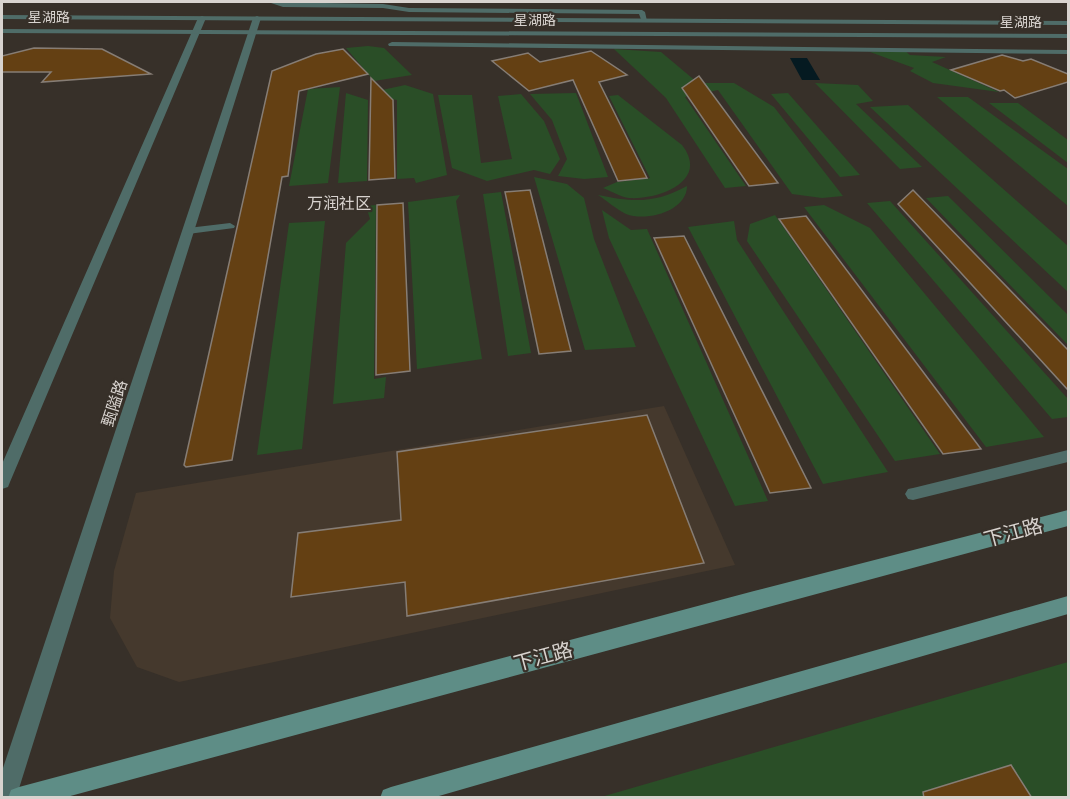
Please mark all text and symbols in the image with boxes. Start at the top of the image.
street label: 星湖路 [28,9,70,25]
street label: 星湖路 [514,12,556,28]
street label: 星湖路 [1000,14,1042,30]
district label: 万润社区 [307,194,371,212]
street label: 甄隘路 [98,377,130,429]
street label: 下江路 [981,513,1045,551]
street label: 下江路 [511,637,575,675]

